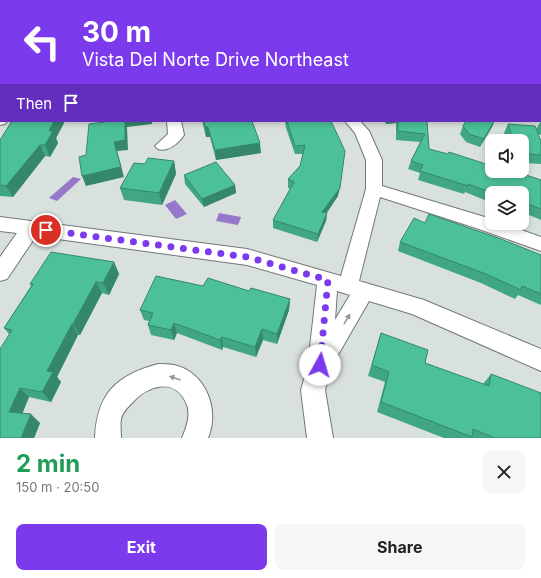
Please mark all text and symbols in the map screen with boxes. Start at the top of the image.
text: 30 m [82,15,151,49]
icon: left [16,16,68,68]
text: Vista Del Norte Drive Northeast [82,49,349,70]
icon: arrive [60,92,82,114]
text: Then [16,94,52,113]
map controls [485,134,529,230]
button: sound [485,134,529,178]
button: layers [485,186,529,230]
pin [29,213,63,247]
icon: arrive [35,219,57,241]
one-way arrow [343,314,351,324]
position arrow [299,344,341,386]
one-way arrow [169,374,181,380]
text: 2 min [16,449,80,478]
button: close [483,451,525,493]
text: 150 m · 20:50 [16,479,99,495]
button: Exit [16,524,267,570]
button: Share [275,524,525,570]

